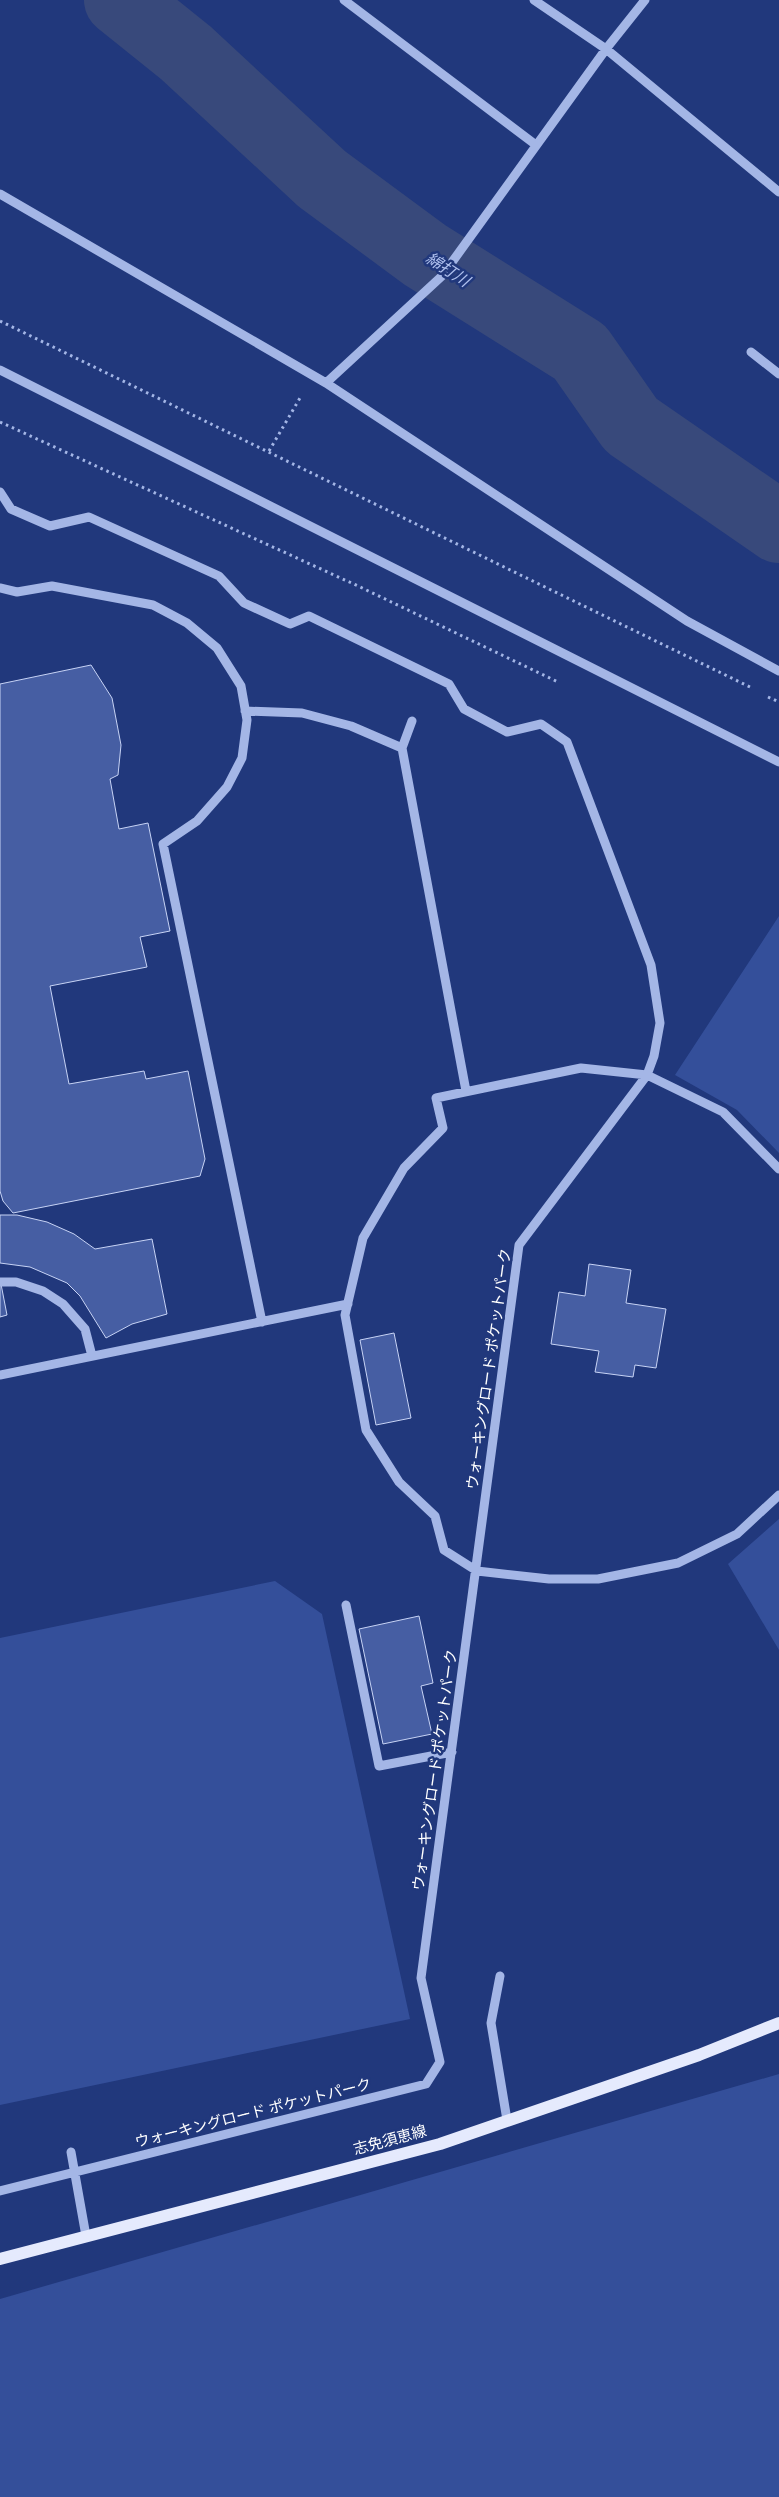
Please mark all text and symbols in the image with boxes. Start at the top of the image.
water label: 綿打川 [422,248,475,292]
street label: ウォーキングロード ポケットパーク [462,1247,514,1491]
street label: ウォーキングロード ポケットパーク [408,1648,460,1892]
street label: ウォーキングロード ポケットパーク [133,2074,373,2150]
street label: 志免須恵線 [351,2121,428,2157]

